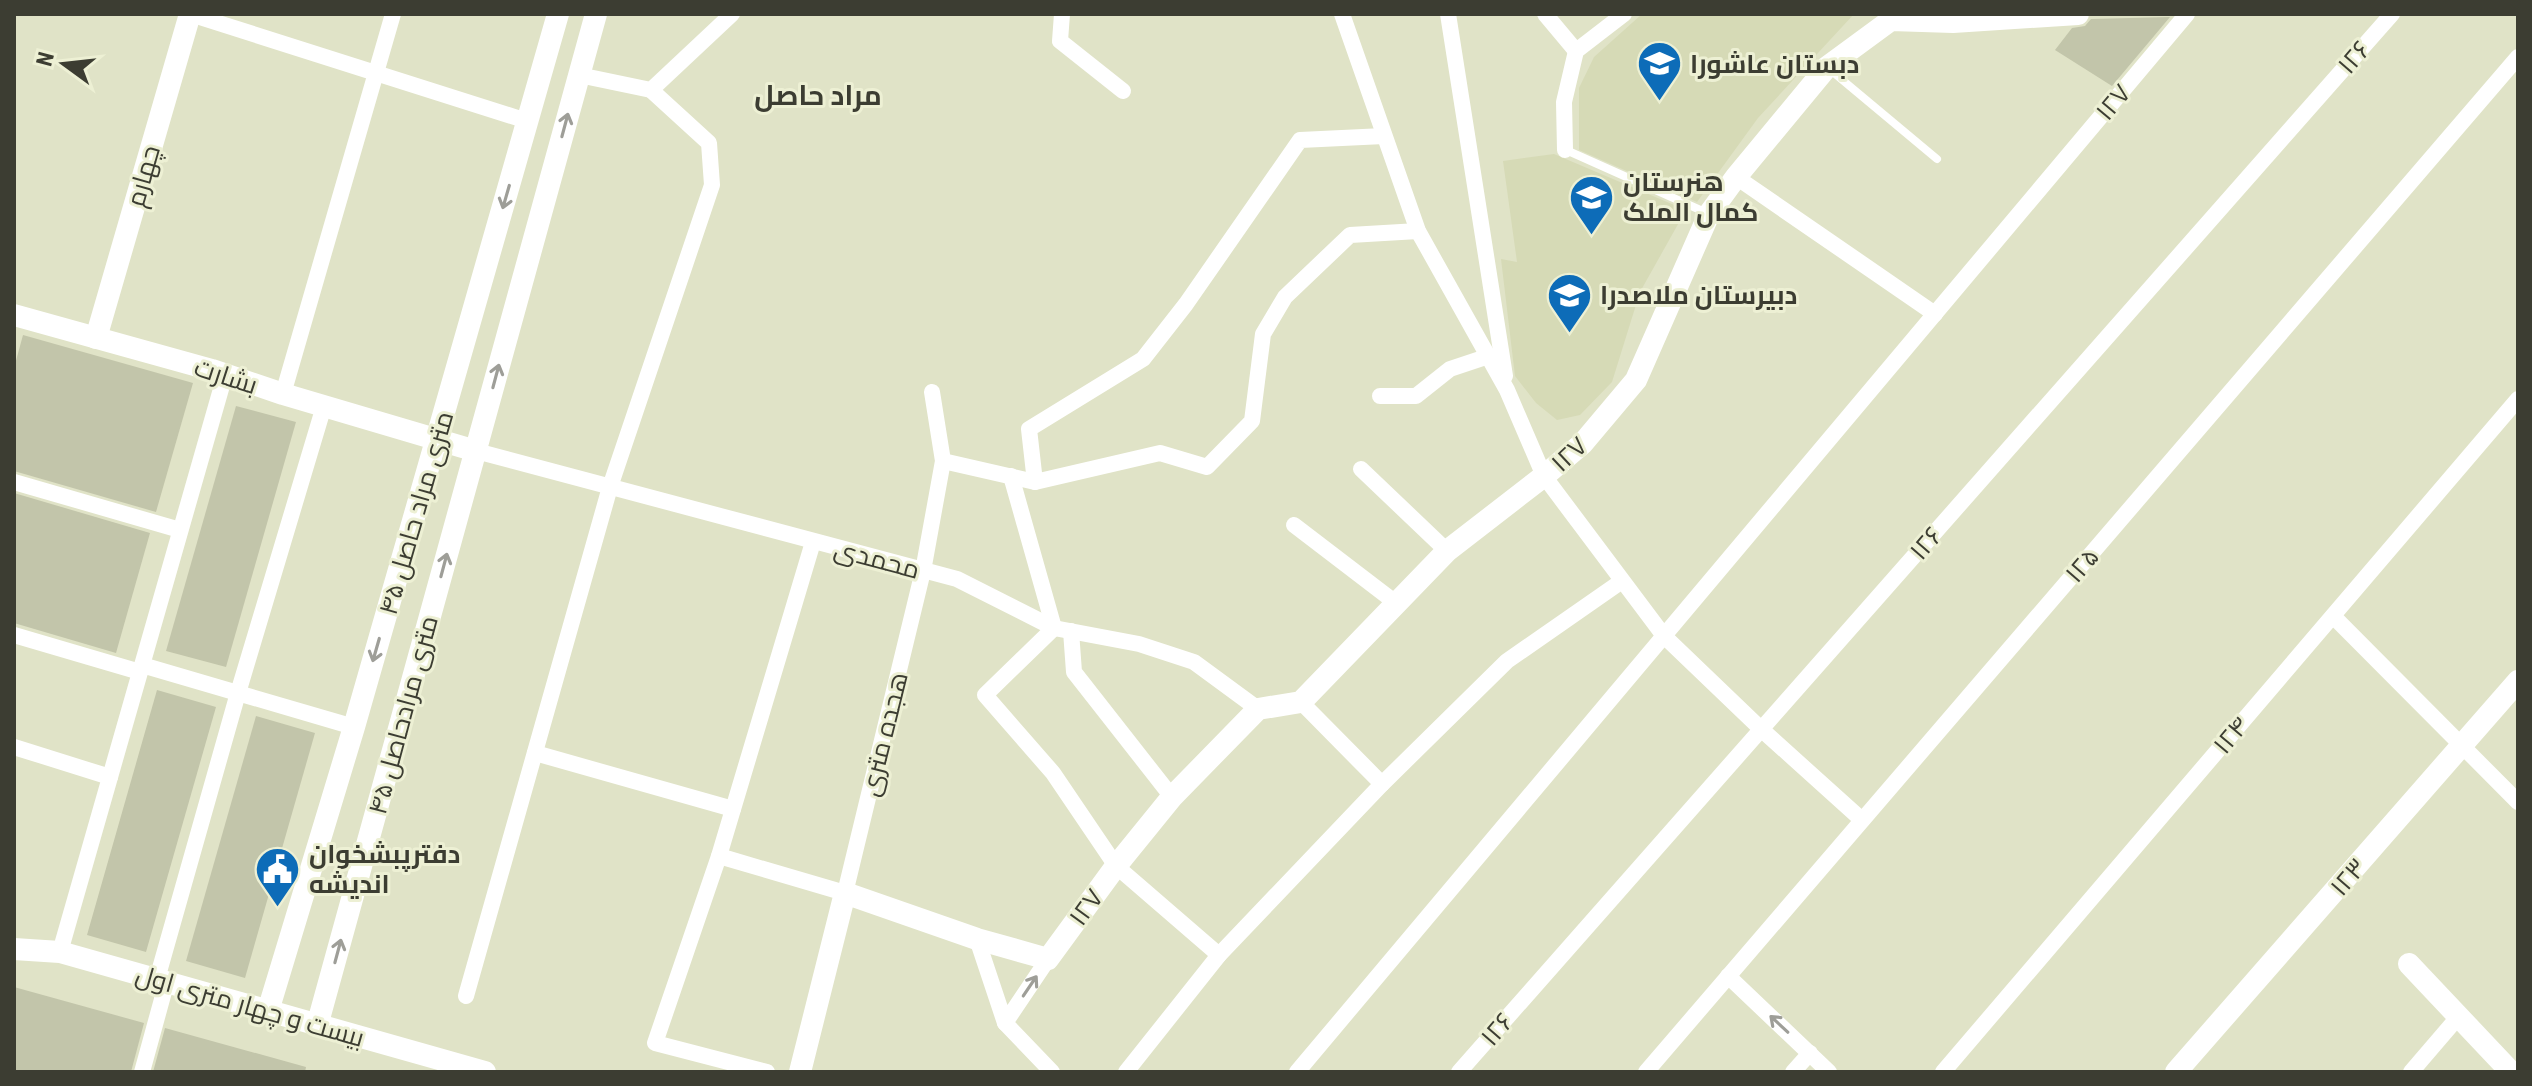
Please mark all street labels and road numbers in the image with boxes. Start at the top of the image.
street label: ۱۲۶ [2331,34,2377,80]
street label: ۱۲۷ [2089,78,2137,126]
street label: چهارم [120,142,169,211]
street label: بشارت [191,352,261,400]
street label: ۴۵ متری مراد حاصل [373,408,460,619]
street label: ۱۲۷ [1545,430,1593,478]
street label: ۱۲۶ [1903,520,1949,566]
street label: محمدی [831,533,923,585]
street label: ۱۲۵ [2059,542,2105,588]
street label: ۴۵ متری مرادحاصل [362,612,445,818]
street label: هجده متری [854,669,914,799]
street label: ۱۲۴ [2207,710,2255,760]
street label: ۱۲۳ [2324,852,2372,902]
street label: ۱۲۷ [1063,883,1109,931]
street label: بیست و چهار متری اول [132,959,368,1055]
street label: ۱۲۶ [1474,1006,1520,1052]

